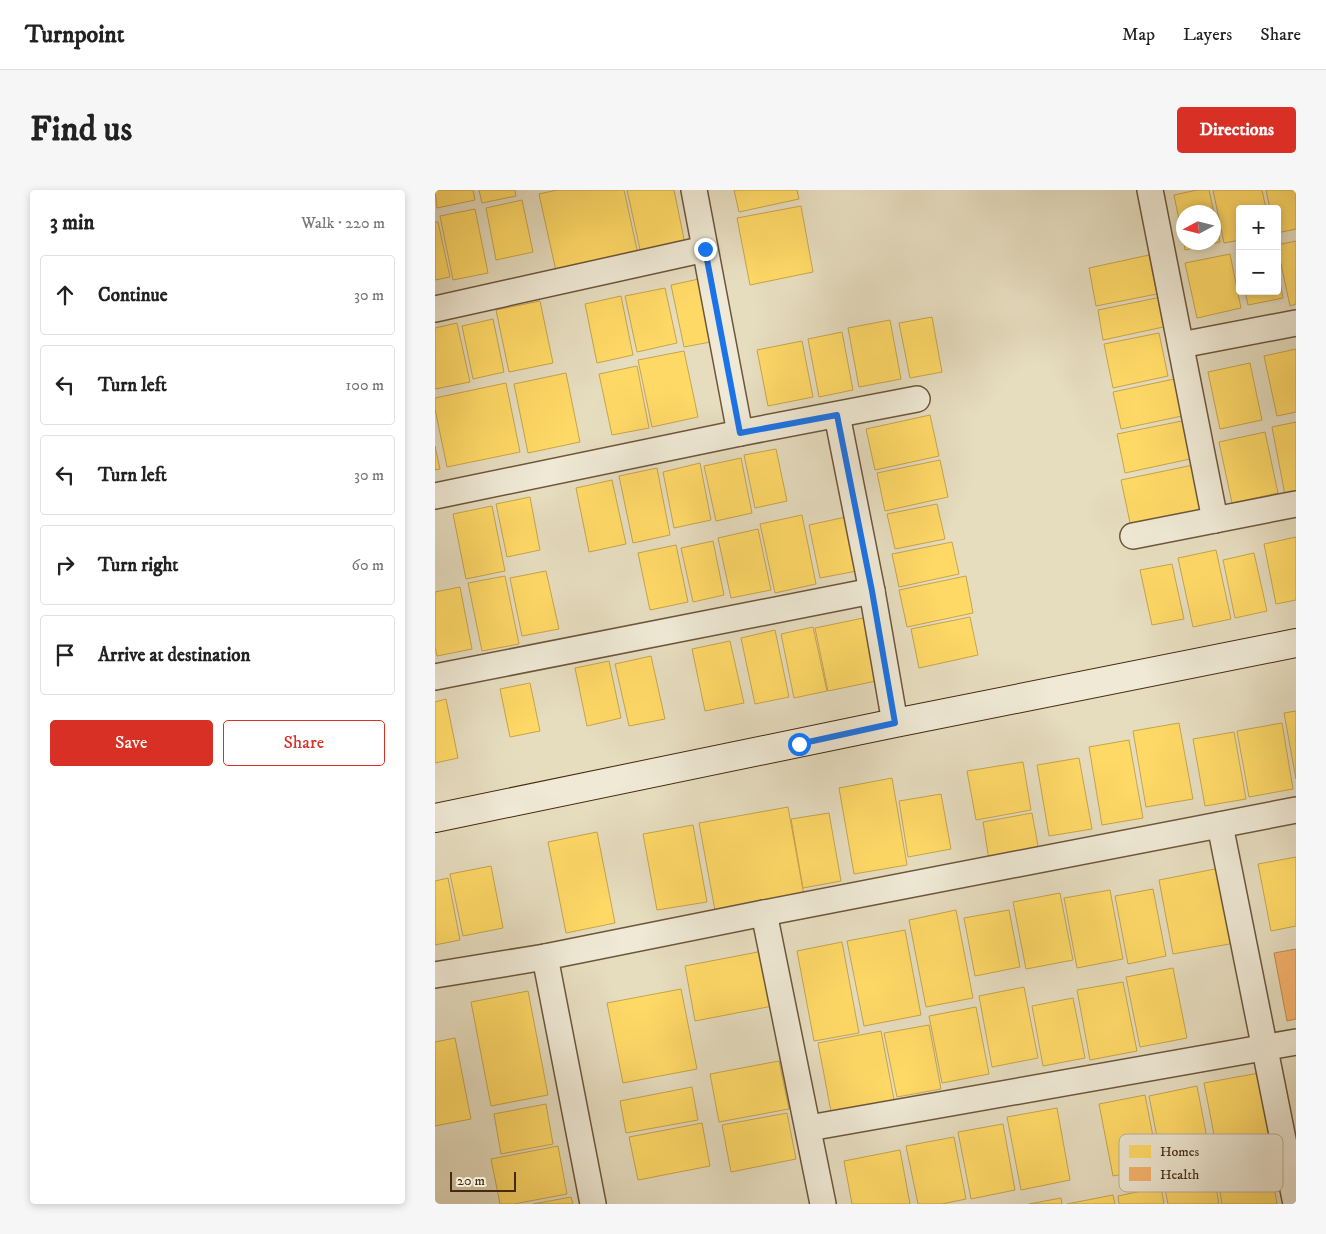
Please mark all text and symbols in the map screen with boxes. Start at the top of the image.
text: Turnpoint [25,20,124,50]
text: Map [1122,24,1155,46]
text: Layers [1183,24,1232,46]
text: Share [1260,24,1301,46]
button: Directions [1177,107,1296,153]
text: Find us [30,108,132,152]
north arrow [1176,205,1221,250]
map controls [1236,205,1281,295]
button: + [1236,205,1281,250]
text: 3 min [50,210,95,236]
text: Walk · 220 m [301,213,385,233]
route end [694,238,717,261]
button: − [1236,250,1281,295]
icon: ahead [51,281,79,309]
text: Continue [98,284,168,307]
text: 30 m [354,285,384,305]
icon: left [51,371,79,399]
text: Turn left [98,374,167,397]
text: 100 m [346,375,384,395]
icon: left [51,461,79,489]
text: Turn left [98,464,167,487]
text: 30 m [354,465,384,485]
icon: right [51,551,79,579]
text: Turn right [98,554,178,577]
text: 60 m [352,555,384,575]
icon: arrive [51,641,79,669]
text: Arrive at destination [98,644,250,667]
button: Save [50,720,213,766]
button: Share [223,720,385,766]
route start [788,733,811,756]
legend [1119,1134,1283,1192]
text: Homes [1160,1143,1200,1161]
text: Health [1160,1166,1200,1184]
scale bar [450,1169,516,1192]
text: 20 m [457,1172,485,1190]

